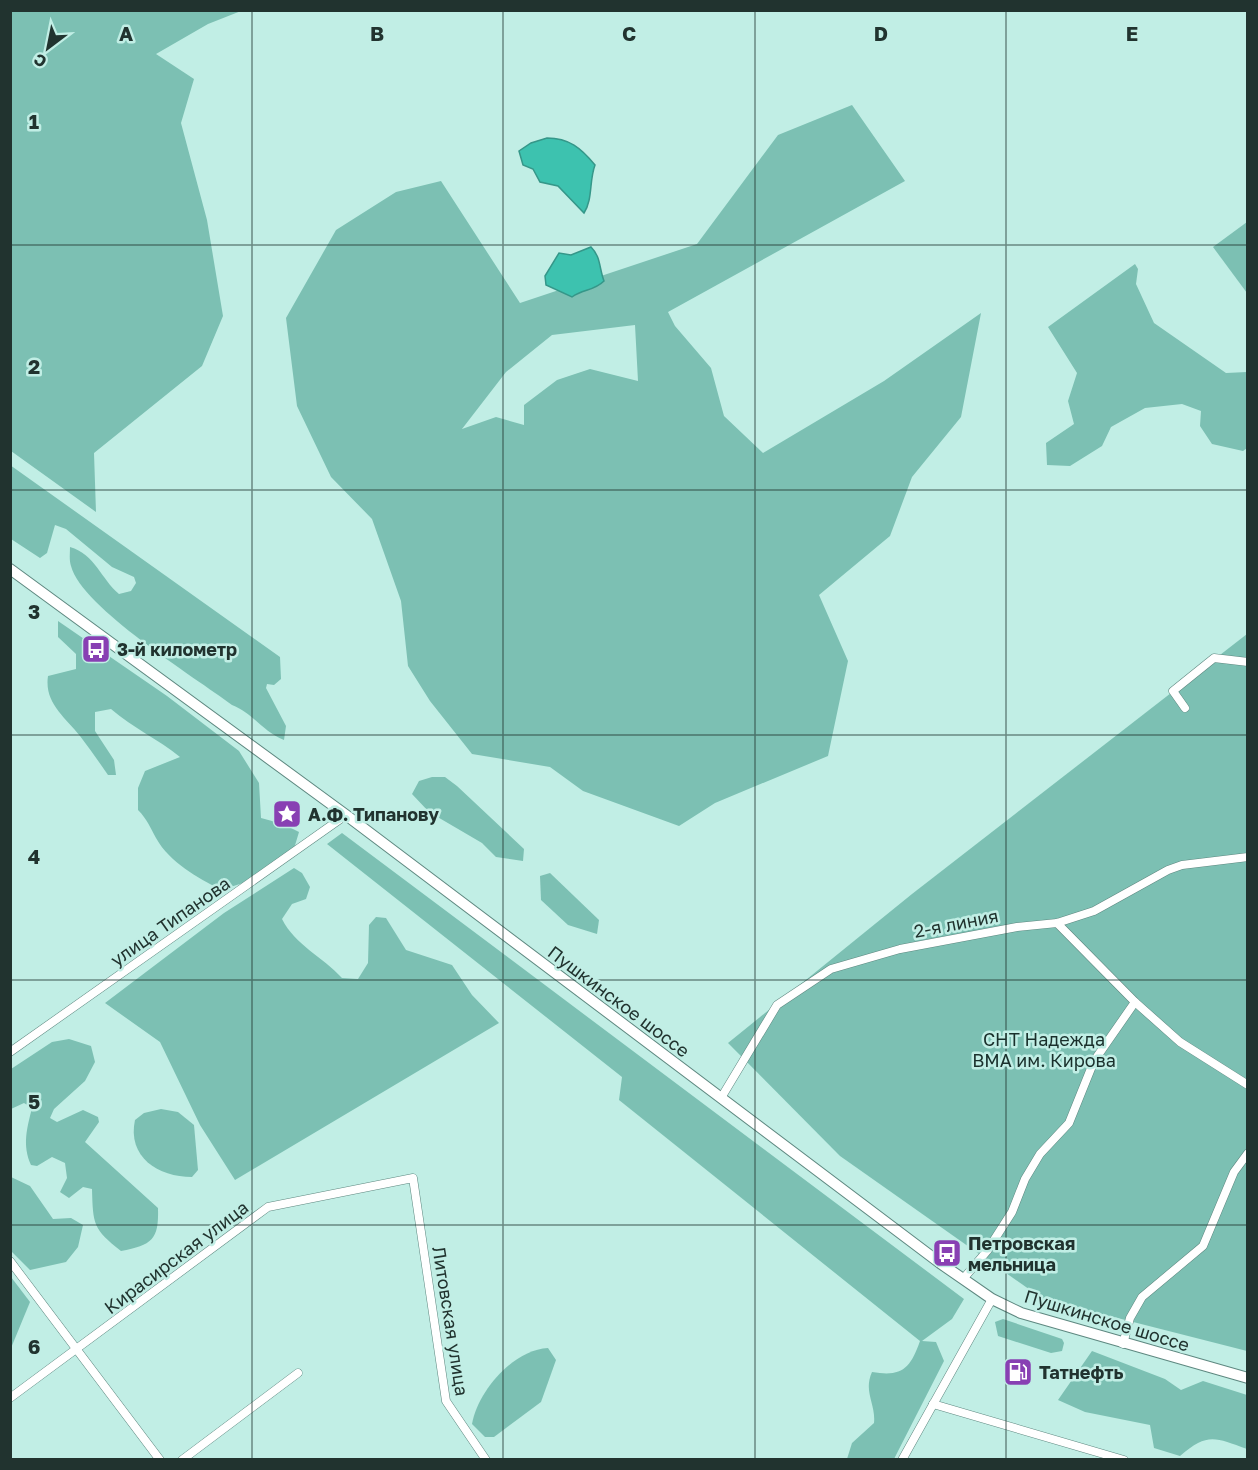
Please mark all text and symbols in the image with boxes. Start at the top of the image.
north arrow [18,18,78,78]
text: A [119,21,133,45]
text: B [370,21,384,45]
text: C [622,21,636,45]
text: D [874,21,888,45]
text: E [1126,21,1138,45]
text: С [30,49,50,72]
text: 1 [29,109,39,133]
text: 2 [28,354,40,378]
text: 3 [28,599,40,623]
bus stop icon: 3-й километр [80,633,112,665]
place label: 3-й километр [117,638,237,660]
place icon: А.Ф. Типанову [271,798,303,830]
place label: А.Ф. Типанову [308,803,439,825]
text: 4 [28,844,40,868]
street label: улица Типанова [106,872,234,970]
street label: 2-я линия [912,904,1000,942]
street label: Пушкинское шоссе [544,941,694,1061]
park label: СНТ Надежда ВМА им. Кирова [972,1028,1116,1071]
text: 5 [28,1089,40,1113]
street label: Кирасирская улица [100,1196,252,1318]
place label: Петровская мельница [968,1232,1075,1275]
bus stop icon: Петровская мельница [931,1237,963,1269]
street label: Литовская улица [428,1245,474,1397]
street label: Пушкинское шоссе [1022,1284,1192,1356]
text: 6 [28,1334,40,1358]
fuel station icon: Татнефть [1002,1356,1034,1388]
place label: Татнефть [1039,1361,1124,1383]

